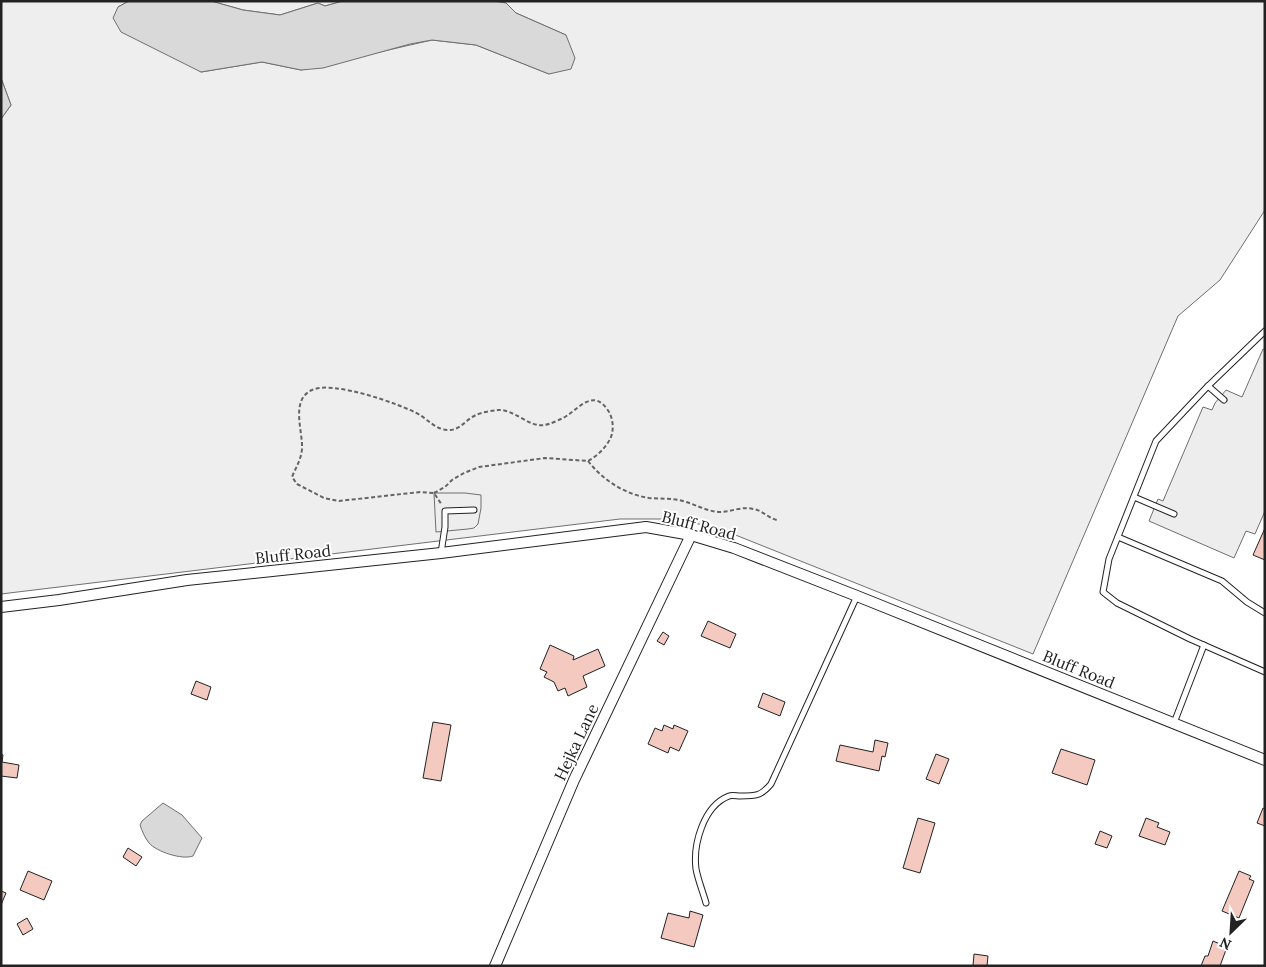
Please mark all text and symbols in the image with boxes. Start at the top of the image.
street label: Bluff Road [660,506,739,544]
street label: Bluff Road [254,540,332,568]
street label: Bluff Road [1040,645,1118,693]
street label: Hejka Lane [550,700,603,784]
north arrow [1206,907,1256,957]
text: N [1217,933,1234,954]

